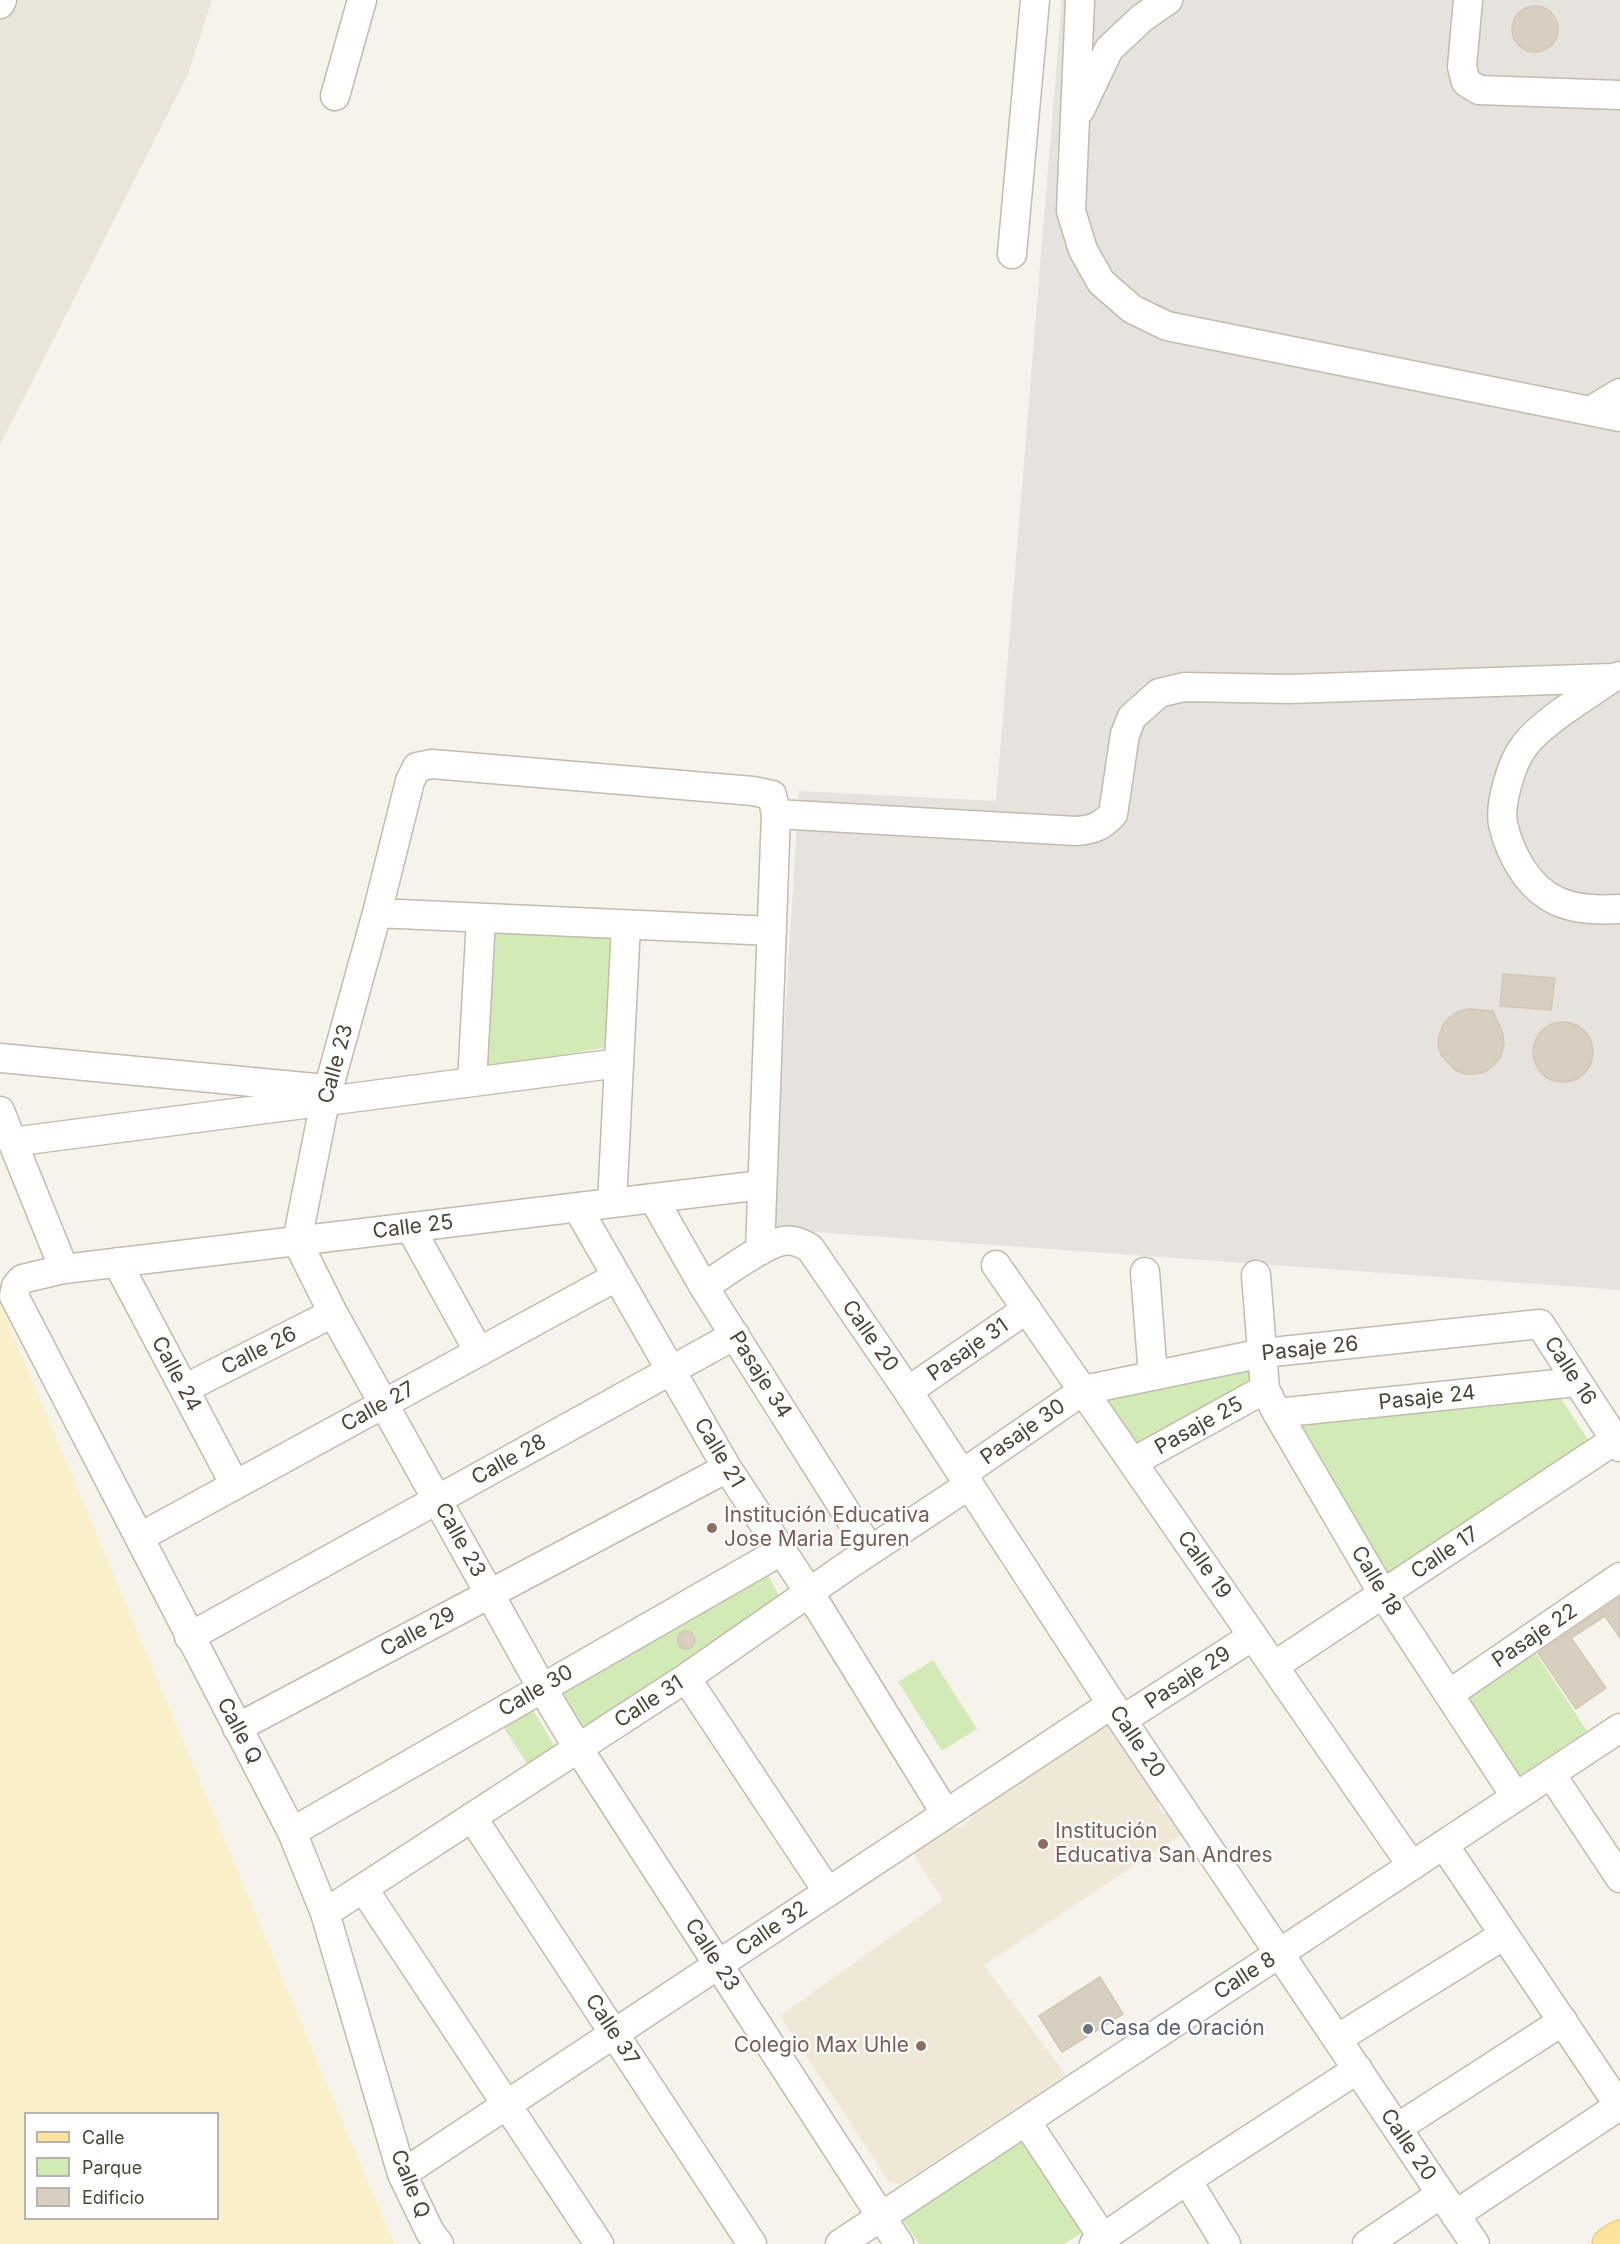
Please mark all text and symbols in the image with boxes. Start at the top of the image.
street label: Calle 23 [313,1022,359,1106]
street label: Calle 25 [371,1210,455,1244]
street label: Calle 20 [836,1295,904,1377]
street label: Pasaje 31 [923,1313,1013,1387]
street label: Calle 26 [217,1321,301,1381]
street label: Pasaje 34 [723,1327,797,1423]
street label: Pasaje 26 [1260,1331,1360,1367]
street label: Calle 24 [146,1332,206,1416]
street label: Calle 16 [1538,1332,1602,1410]
street label: Calle 27 [337,1377,419,1437]
street label: Pasaje 24 [1377,1380,1477,1416]
street label: Pasaje 25 [1151,1391,1247,1461]
street label: Pasaje 30 [976,1394,1070,1470]
street label: Calle 21 [688,1414,750,1492]
street label: Calle 28 [467,1429,551,1491]
street label: Calle 23 [429,1498,491,1582]
place label: Institución Educativa Jose Maria Eguren [724,1503,930,1553]
marker: Institución Educativa Jose Maria Eguren [705,1521,719,1535]
street label: Calle 17 [1407,1521,1483,1585]
street label: Calle 19 [1172,1526,1236,1604]
street label: Calle 18 [1345,1542,1407,1620]
street label: Pasaje 22 [1488,1598,1582,1674]
street label: Calle 29 [376,1602,460,1662]
street label: Pasaje 29 [1140,1641,1236,1715]
street label: Calle 30 [494,1660,578,1722]
street label: Calle 31 [610,1670,688,1734]
street label: Calle Q [211,1694,267,1768]
street label: Calle 20 [1104,1701,1170,1783]
place label: Institución Educativa San Andres [1055,1819,1272,1869]
marker: Institución Educativa San Andres [1036,1837,1050,1851]
street label: Calle 32 [731,1896,813,1962]
street label: Calle 23 [679,1914,745,1996]
street label: Calle 8 [1209,1947,1281,2005]
street label: Calle 37 [580,1989,644,2071]
place label: Casa de Oración [1100,2016,1265,2042]
marker: Casa de Oración [1081,2022,1095,2036]
place label: Colegio Max Uhle [734,2033,909,2059]
marker: Colegio Max Uhle [914,2039,928,2053]
street label: Calle 20 [1375,2104,1441,2186]
legend [24,2112,219,2220]
text: Calle [82,2127,124,2148]
street label: Calle Q [385,2146,435,2222]
text: Parque [82,2157,142,2178]
text: Edificio [82,2187,145,2208]

